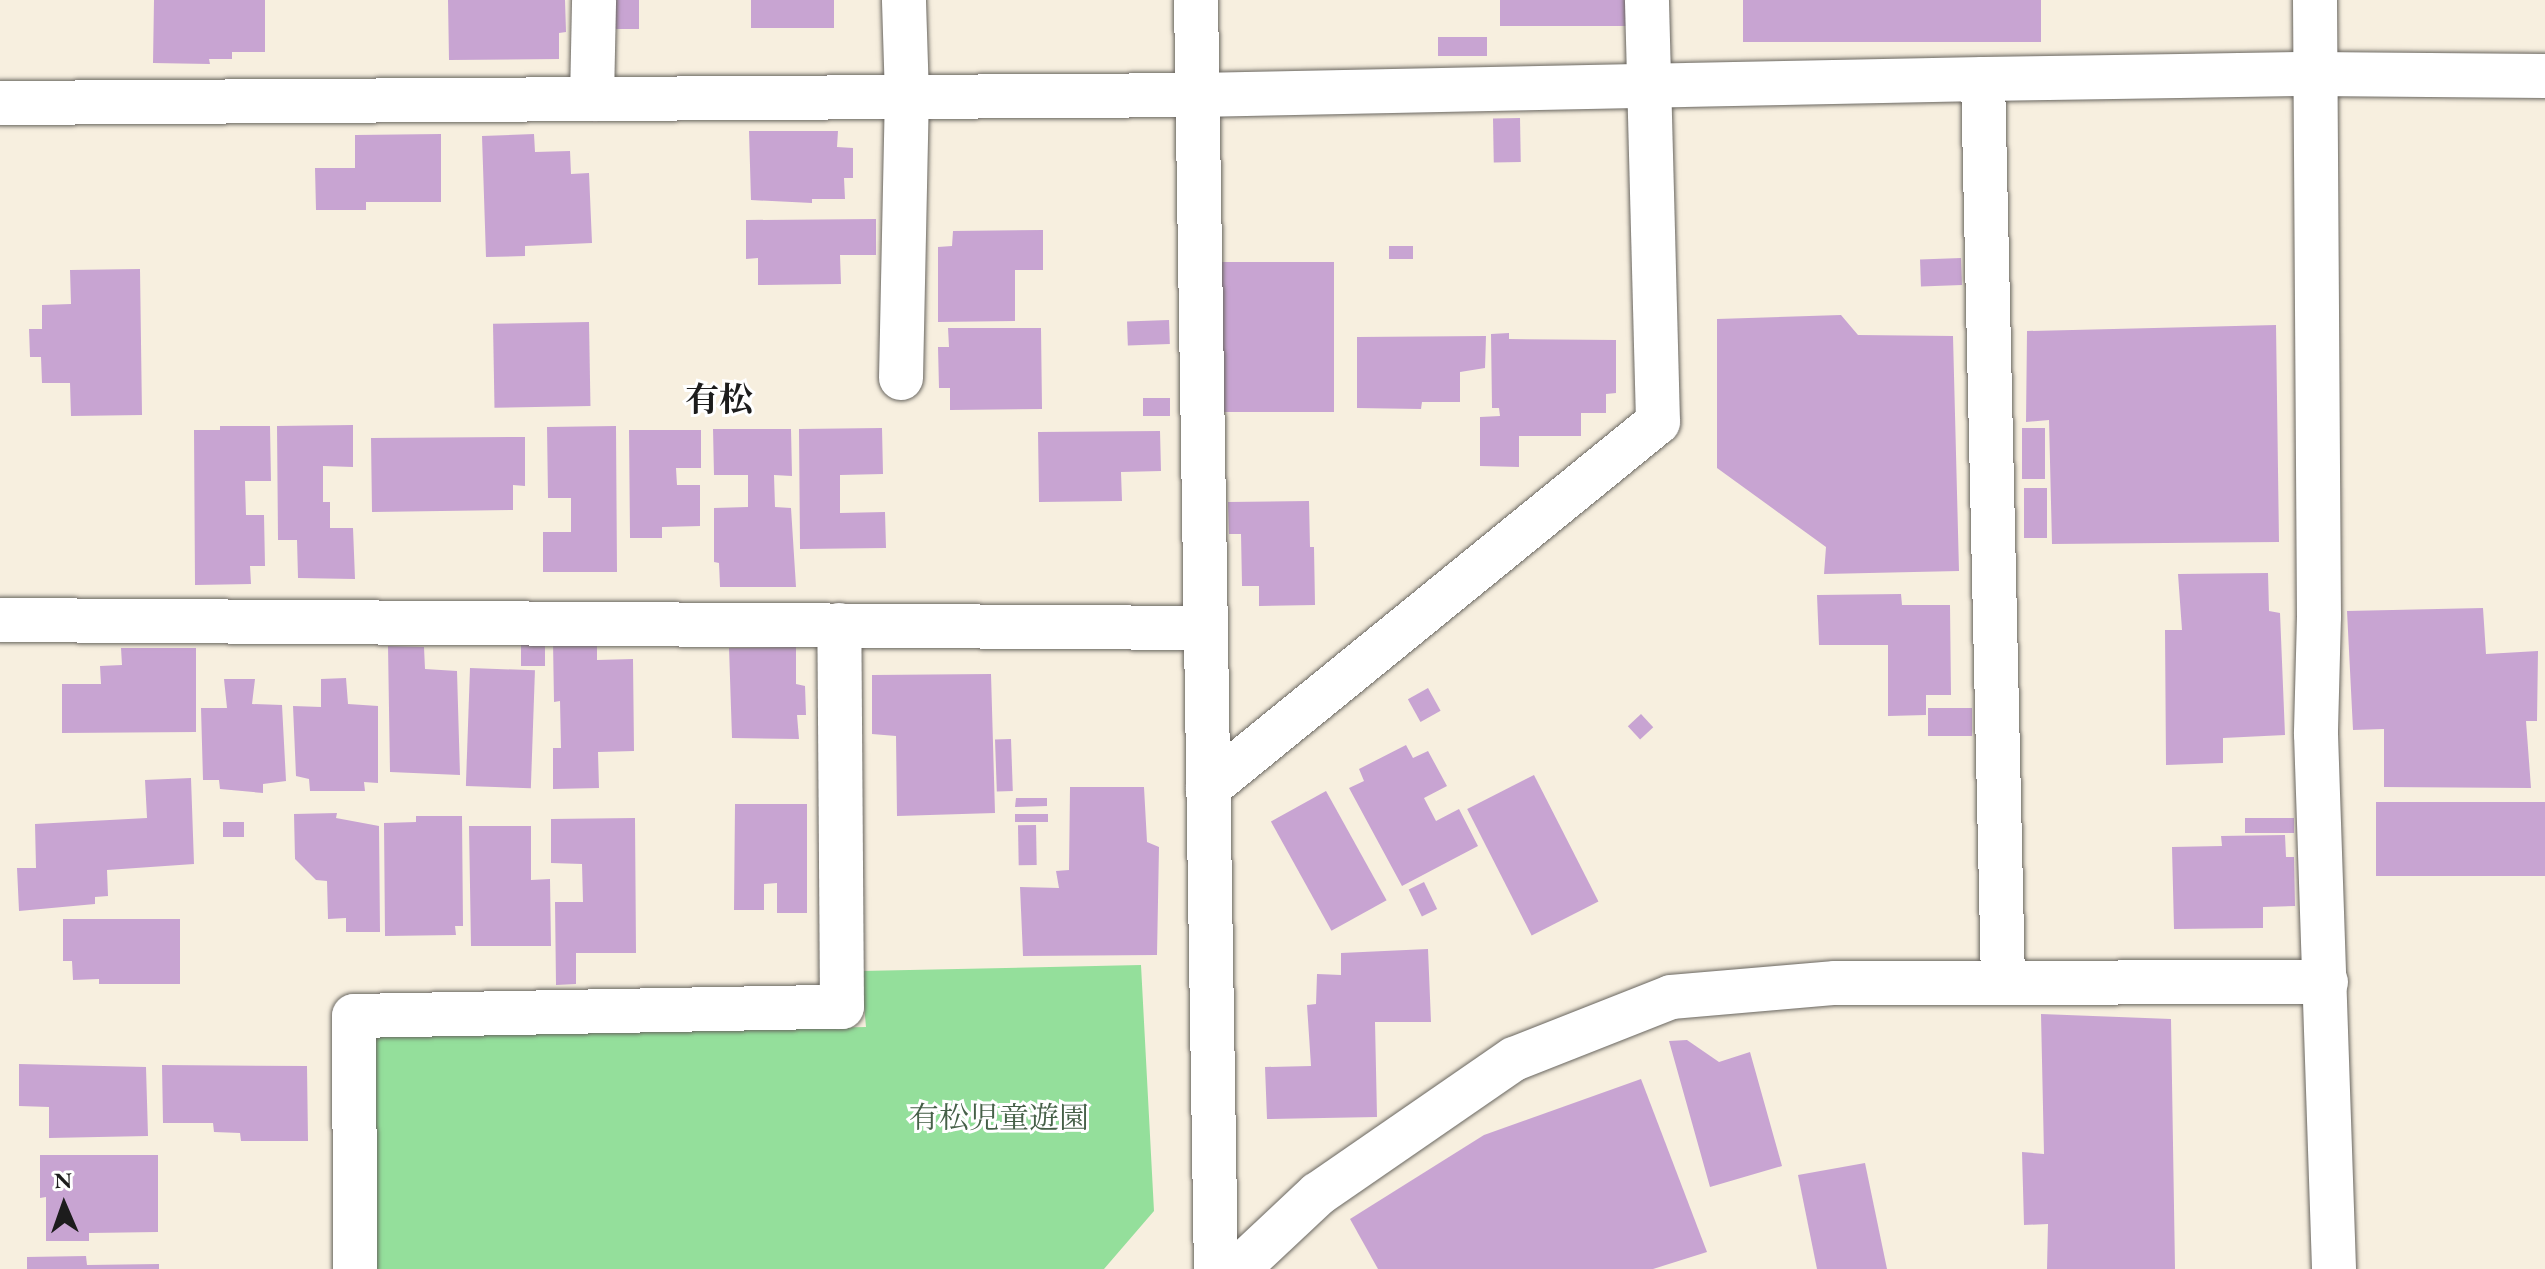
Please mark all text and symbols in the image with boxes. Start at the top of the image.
district label: 有松 [685,380,753,420]
park label: 有松児童遊園 [909,1100,1089,1136]
north arrow [24,1165,104,1245]
text: N [54,1166,73,1195]

